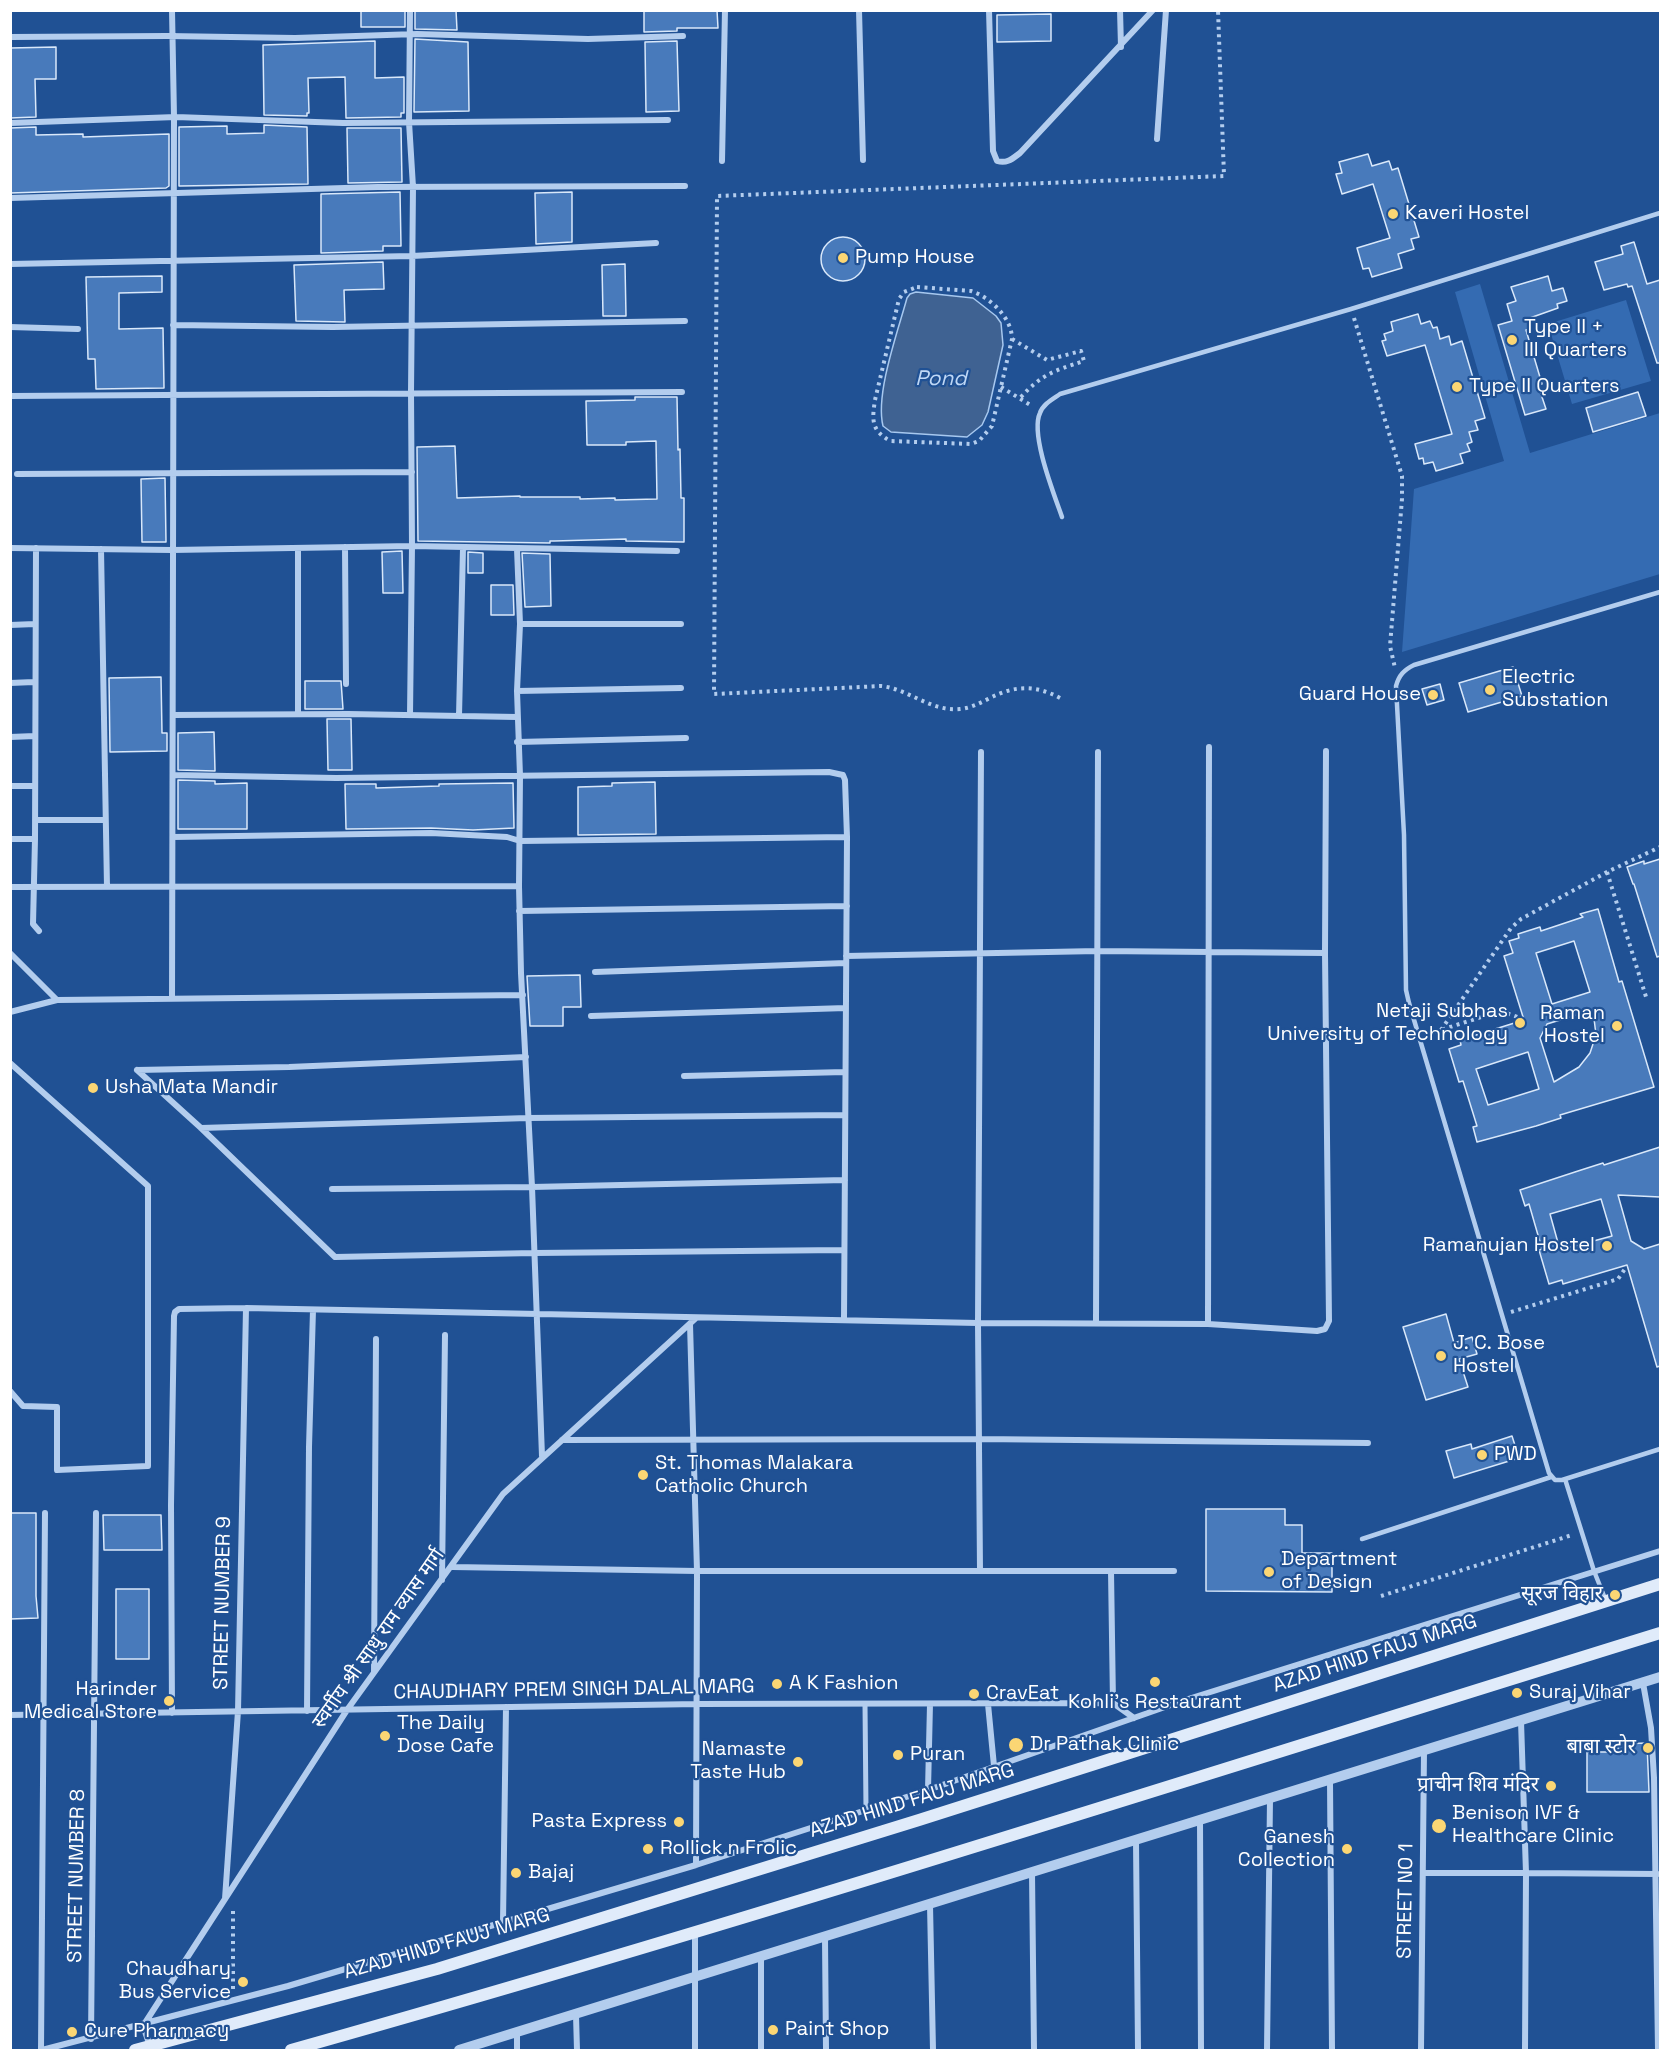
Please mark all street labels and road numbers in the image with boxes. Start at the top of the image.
street label: STREET NUMBER 9 [209,1516,237,1690]
street label: स्वर्गीय श्री साधु राम व्यास मार्ग [308,1545,450,1733]
street label: AZAD HIND FAUJ MARG [1270,1610,1480,1698]
street label: CHAUDHARY PREM SINGH DALAL MARG [393,1675,755,1705]
street label: AZAD HIND FAUJ MARG [807,1758,1017,1844]
street label: STREET NUMBER 8 [63,1789,91,1963]
street label: STREET NO 1 [1393,1843,1419,1959]
street label: AZAD HIND FAUJ MARG [341,1903,553,1985]

